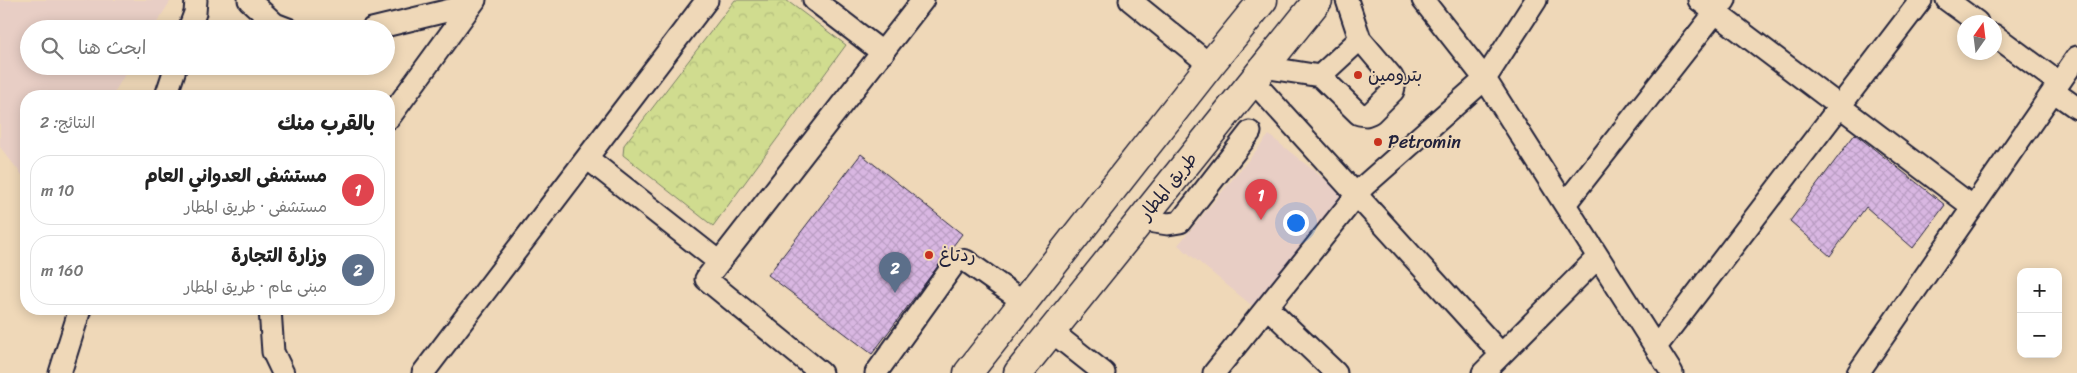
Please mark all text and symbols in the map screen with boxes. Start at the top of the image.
north arrow [1957,15,2002,60]
search box [20,20,395,75]
text: ابحث هنا [78,31,146,64]
icon: search [38,34,66,62]
place label: بترومين [1368,59,1422,91]
marker: بترومين [1352,69,1364,81]
text: بالقرب منك [277,104,375,142]
text: النتائج: 2 [40,108,95,137]
place label: Petromin [1388,126,1461,158]
marker: Petromin [1372,136,1384,148]
street label: طريق المطار [1129,145,1206,229]
text: مستشفى العدواني العام [145,159,327,192]
text: 10 m [41,176,74,205]
text: 1 [355,176,361,205]
pin: 1 [1245,179,1277,220]
text: مستشفى · طريق المطار [185,192,327,221]
your location [1283,210,1309,236]
text: وزارة التجارة [231,239,327,272]
place label: ردتاغ [939,239,976,271]
marker: ردتاغ [923,249,935,261]
pin: 2 [879,252,911,293]
text: 160 m [41,256,84,285]
text: 2 [353,256,363,285]
map controls [2017,268,2062,358]
button: + [2017,268,2062,313]
text: مبنى عام · طريق المطار [184,272,327,301]
button: − [2017,313,2062,358]

